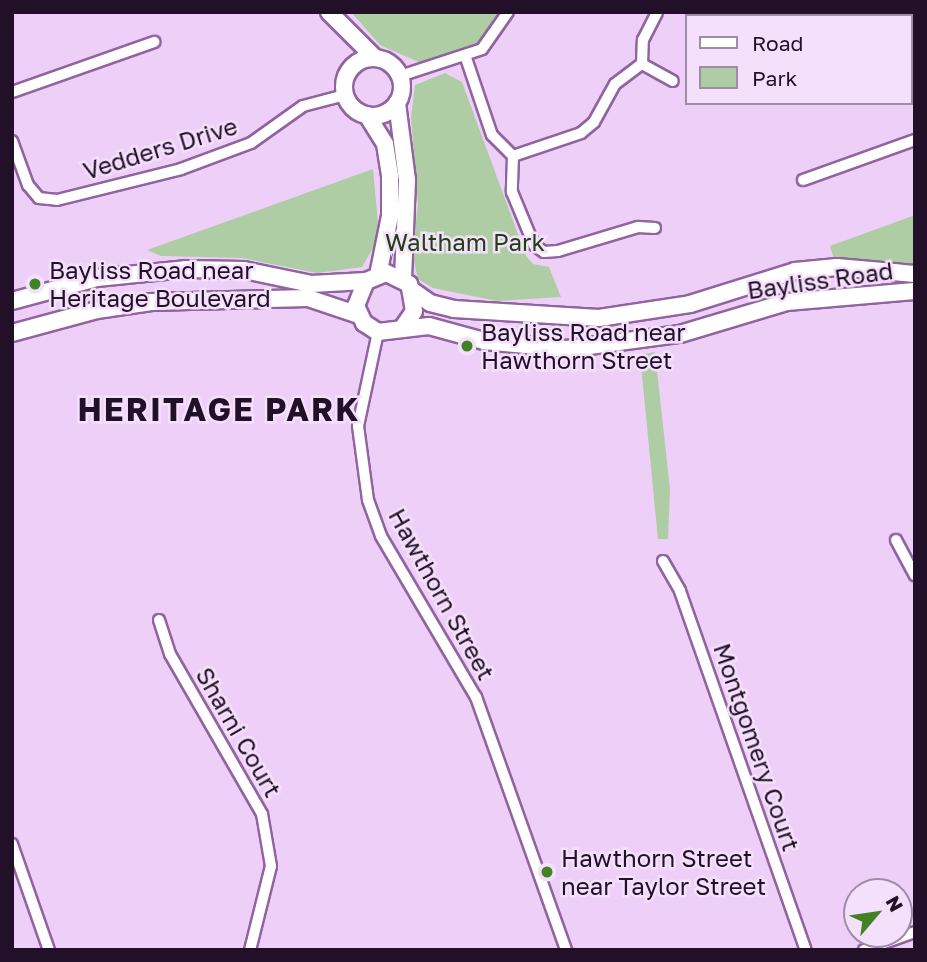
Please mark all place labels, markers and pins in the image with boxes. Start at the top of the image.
place label: Bayliss Road near Heritage Boulevard [49,256,271,312]
marker: Bayliss Road near Heritage Boulevard [27,276,43,292]
place label: Bayliss Road near Hawthorn Street [481,318,686,374]
marker: Bayliss Road near Hawthorn Street [459,338,475,354]
place label: Hawthorn Street near Taylor Street [561,844,766,900]
marker: Hawthorn Street near Taylor Street [539,864,555,880]

